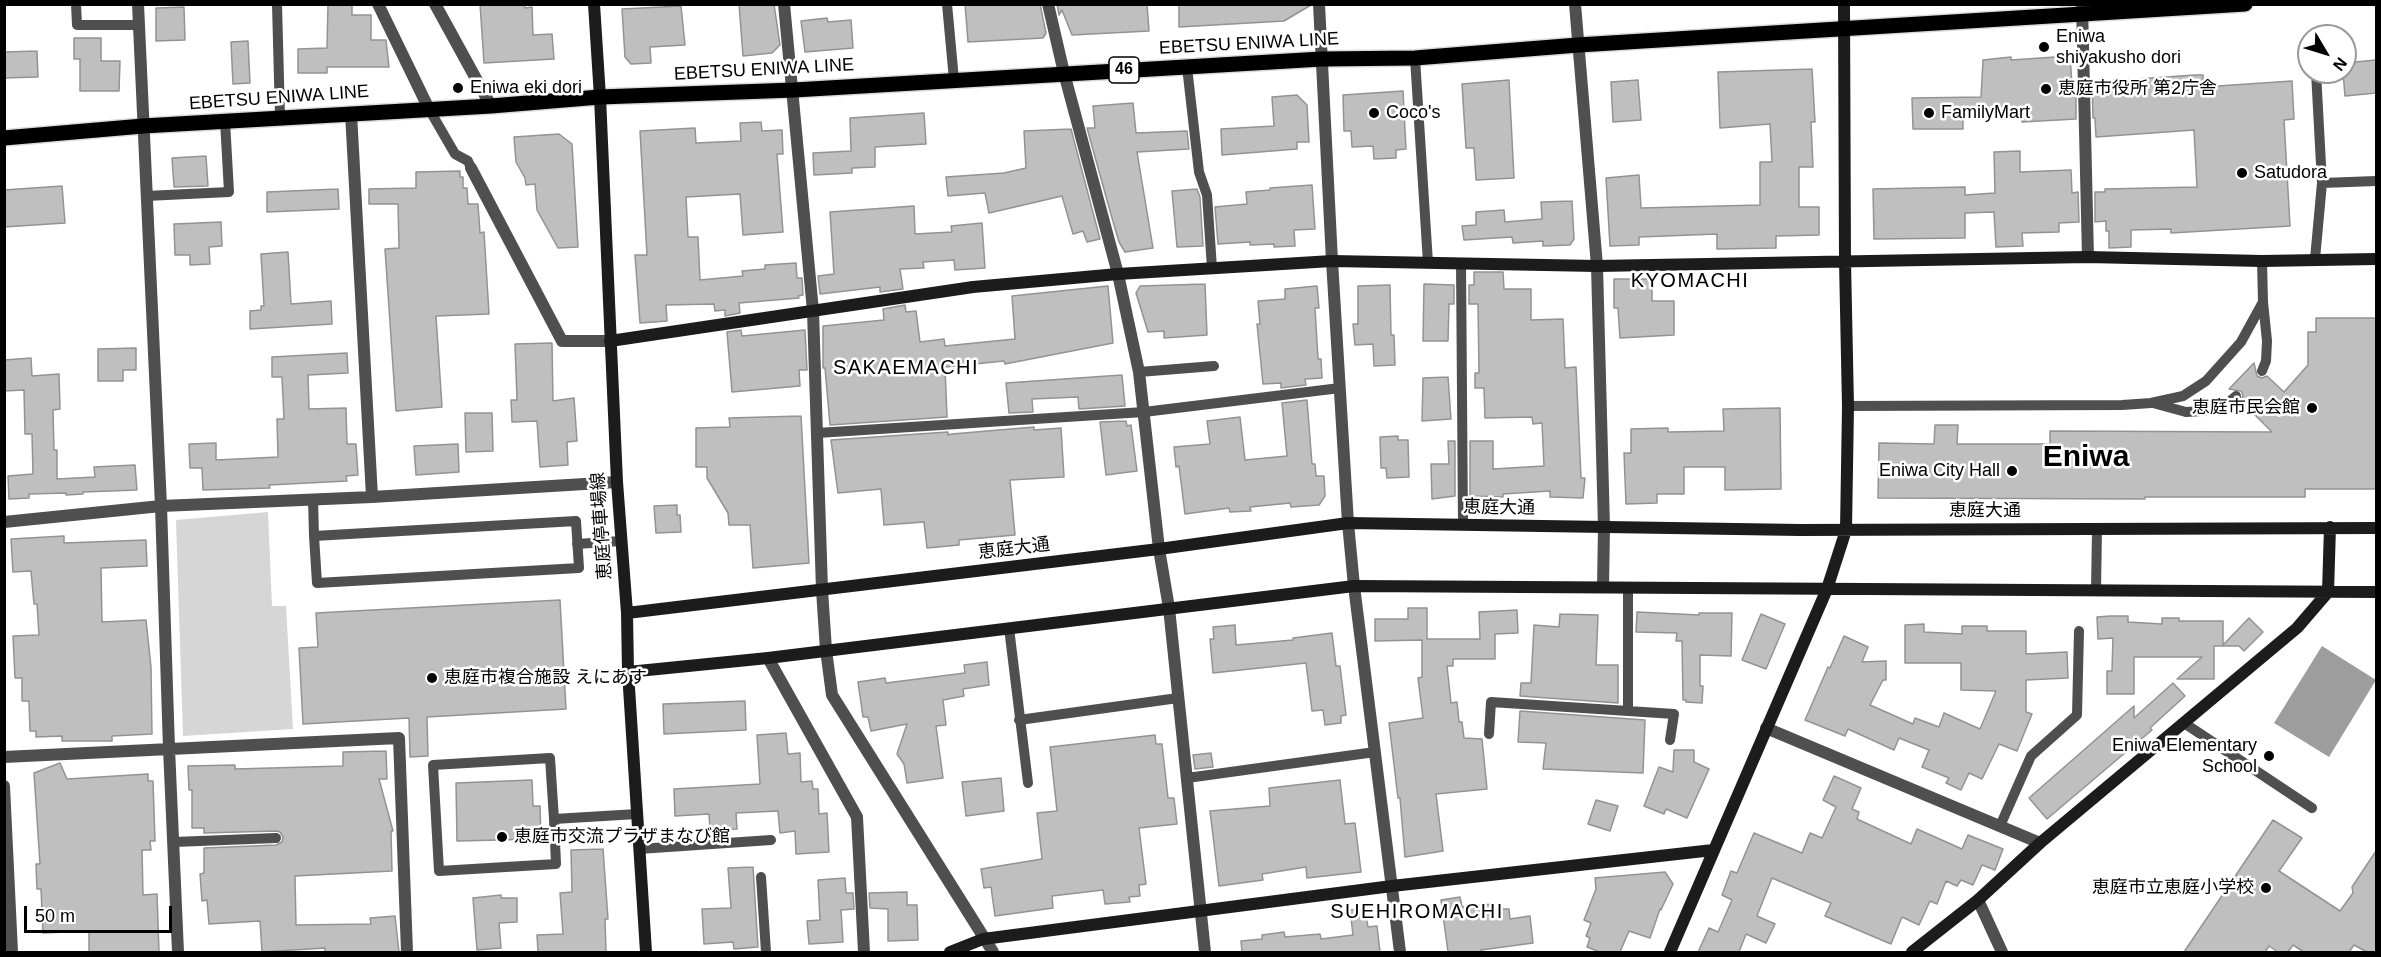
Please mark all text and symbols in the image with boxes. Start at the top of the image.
north arrow [2297,24,2357,84]
place label: Eniwa shiyakusho dori [2056,26,2181,68]
street label: EBETSU ENIWA LINE [1158,28,1340,60]
marker: Eniwa shiyakusho dori [2037,40,2051,54]
street label: EBETSU ENIWA LINE [673,54,855,86]
text: N [2330,54,2350,74]
road number: 46 [1109,57,1139,83]
place label: Eniwa eki dori [470,77,582,99]
place label: 恵庭市役所 第2庁舎 [2058,78,2217,100]
street label: EBETSU ENIWA LINE [188,81,370,115]
marker: Eniwa eki dori [451,81,465,95]
marker: 恵庭市役所 第2庁舎 [2039,82,2053,96]
place label: Coco's [1386,102,1440,124]
place label: FamilyMart [1941,102,2030,124]
marker: Coco's [1367,106,1381,120]
marker: FamilyMart [1922,106,1936,120]
place label: Satudora [2254,162,2327,184]
marker: Satudora [2235,166,2249,180]
district label: KYOMACHI [1631,269,1749,293]
district label: SAKAEMACHI [833,356,979,380]
place label: 恵庭市民会館 [2192,397,2300,419]
marker: 恵庭市民会館 [2305,401,2319,415]
district label: Eniwa [2043,440,2129,476]
place label: Eniwa City Hall [1879,460,2000,482]
marker: Eniwa City Hall [2005,464,2019,478]
street label: 恵庭停車場線 [587,471,617,581]
street label: 恵庭大通 [1463,497,1535,519]
street label: 恵庭大通 [1949,500,2021,522]
street label: 恵庭大通 [977,534,1051,564]
place label: 恵庭市複合施設 えにあす [444,667,647,689]
marker: 恵庭市複合施設 えにあす [425,671,439,685]
place label: Eniwa Elementary School [2112,735,2257,777]
marker: Eniwa Elementary School [2262,749,2276,763]
place label: 恵庭市交流プラザまなび館 [514,826,730,848]
marker: 恵庭市交流プラザまなび館 [495,830,509,844]
place label: 恵庭市立恵庭小学校 [2092,877,2254,899]
marker: 恵庭市立恵庭小学校 [2259,881,2273,895]
scale bar [27,894,176,932]
district label: SUEHIROMACHI [1330,900,1504,924]
text: 50 m [35,906,75,926]

